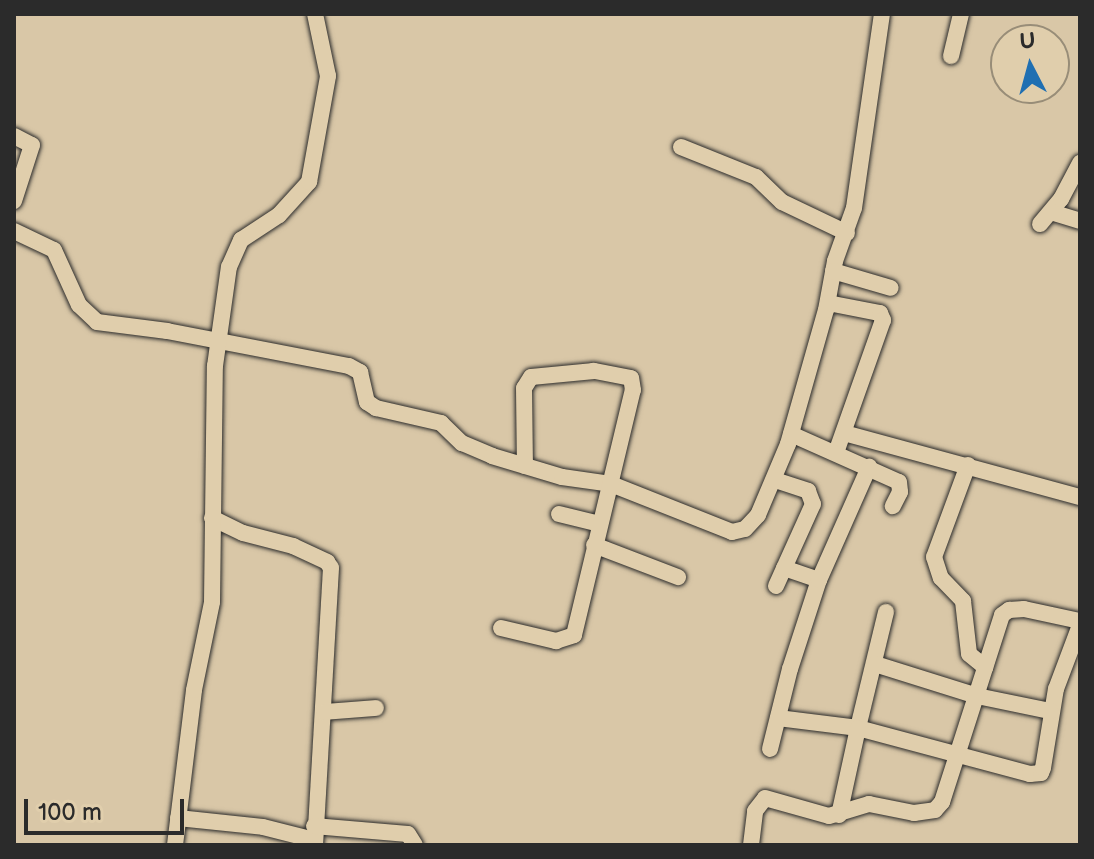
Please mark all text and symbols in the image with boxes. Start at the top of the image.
north arrow [990,24,1070,104]
text: U [1018,27,1037,56]
scale bar [28,783,188,833]
text: 100 m [38,798,102,827]

